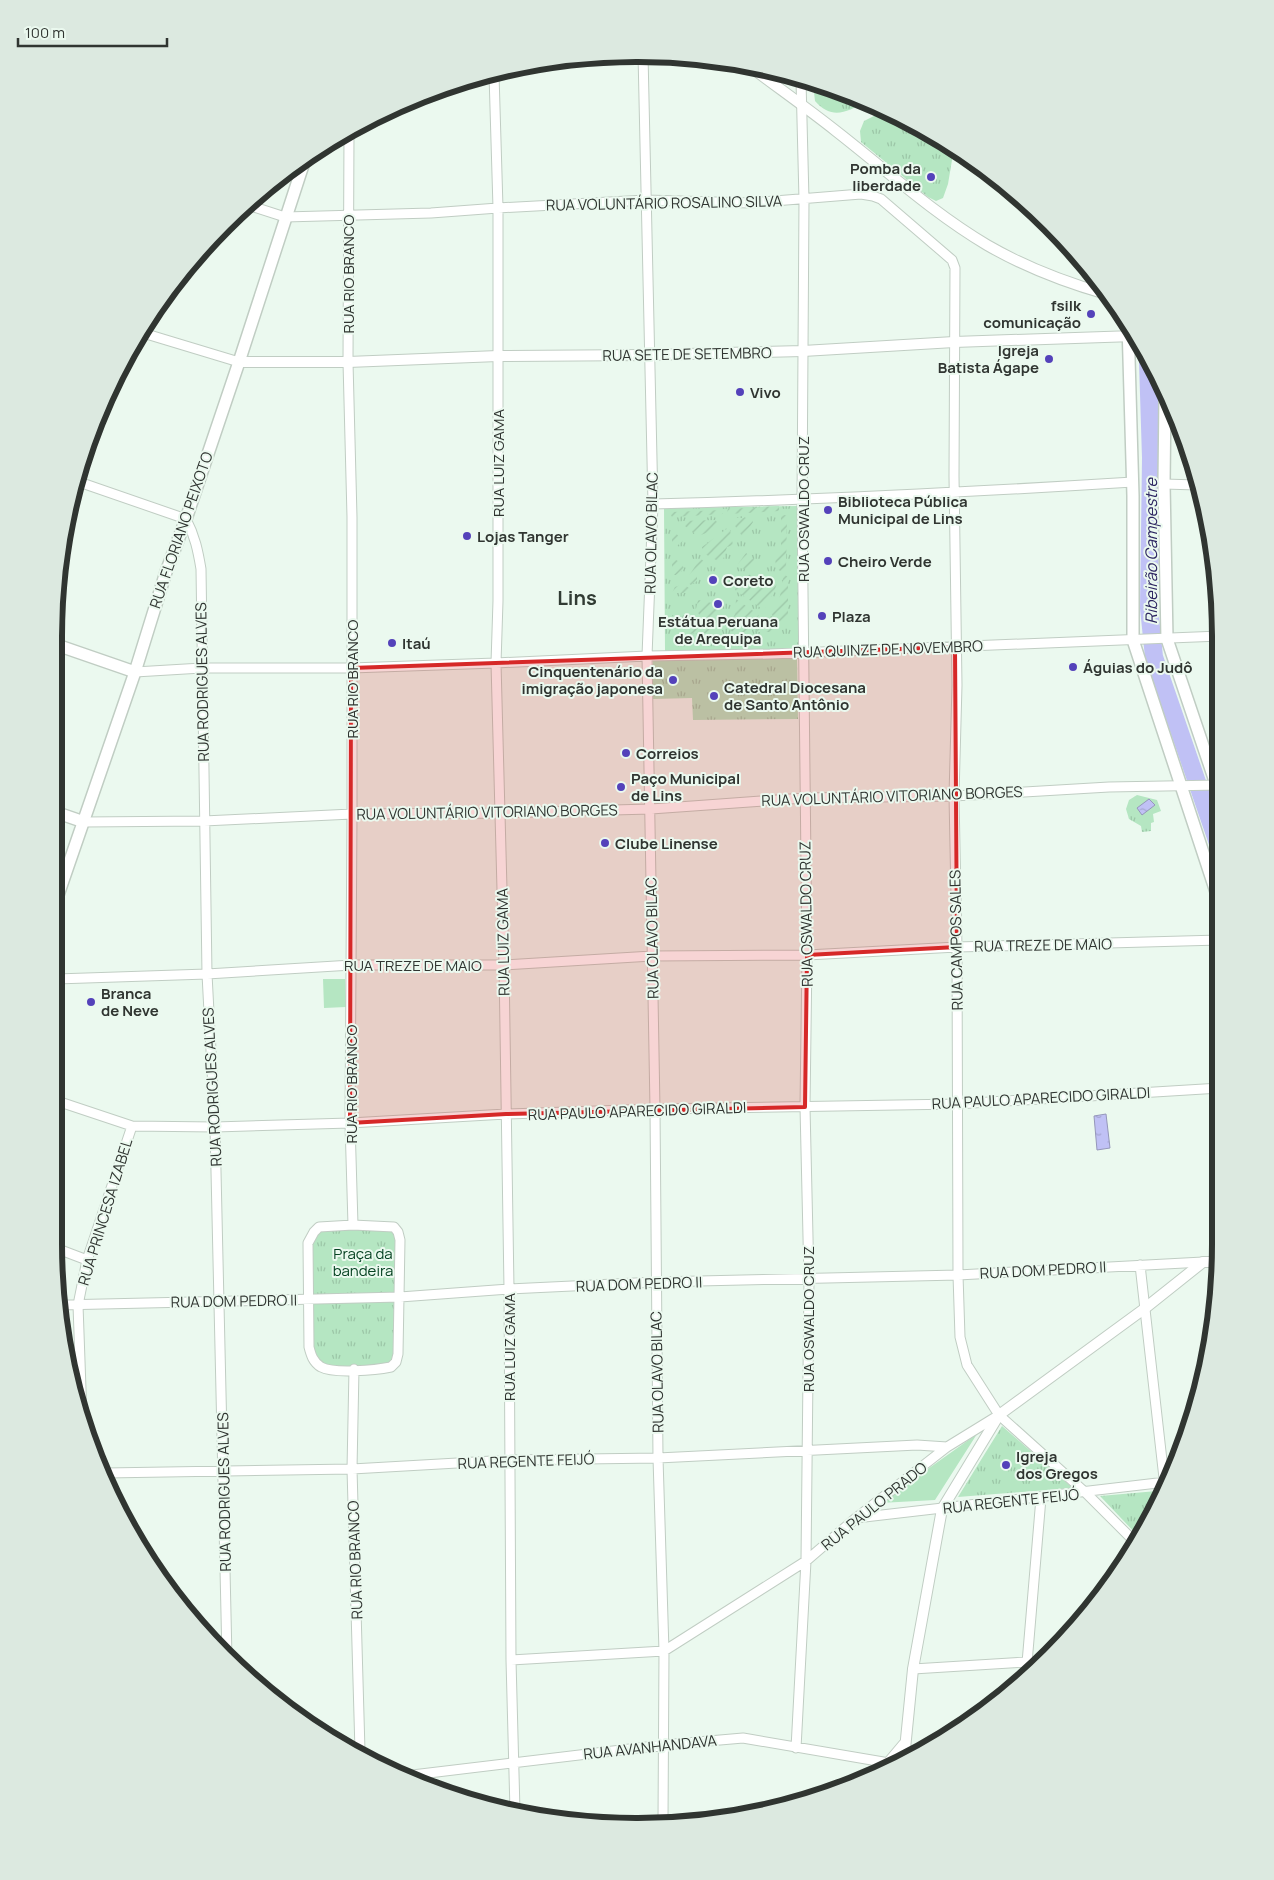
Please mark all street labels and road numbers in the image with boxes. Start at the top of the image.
street label: RUA VOLUNTÁRIO ROSALINO SILVA [546,190,783,216]
street label: RUA RIO BRANCO [338,214,359,333]
street label: RUA SETE DE SETEMBRO [602,342,772,366]
street label: RUA LUIZ GAMA [488,409,509,517]
street label: RUA OSWALDO CRUZ [793,436,814,582]
street label: RUA FLORIANO PEIXOTO [144,449,218,611]
street label: RUA OLAVO BILAC [639,472,663,594]
street label: RUA RODRIGUES ALVES [190,602,214,762]
street label: RUA RIO BRANCO [342,619,363,738]
street label: RUA QUINZE DE NOVEMBRO [793,635,983,663]
street label: RUA VOLUNTÁRIO VITORIANO BORGES [761,781,1023,811]
street label: RUA VOLUNTÁRIO VITORIANO BORGES [356,799,618,825]
street label: RUA OSWALDO CRUZ [794,841,818,987]
street label: RUA CAMPOS SALES [944,870,968,1010]
street label: RUA OLAVO BILAC [640,877,664,999]
street label: RUA LUIZ GAMA [492,887,514,996]
street label: RUA TREZE DE MAIO [974,933,1112,957]
street label: RUA TREZE DE MAIO [344,955,482,976]
street label: RUA RODRIGUES ALVES [197,1007,227,1167]
street label: RUA RIO BRANCO [341,1024,362,1143]
street label: RUA PAULO APARECIDO GIRALDI [931,1082,1151,1114]
street label: RUA PAULO APARECIDO GIRALDI [527,1097,747,1125]
street label: RUA PRINCESA IZABEL [73,1136,137,1288]
street label: RUA OSWALDO CRUZ [798,1246,819,1392]
street label: RUA DOM PEDRO II [979,1256,1107,1284]
street label: RUA DOM PEDRO II [575,1271,703,1297]
street label: RUA DOM PEDRO II [171,1289,297,1313]
street label: RUA LUIZ GAMA [499,1293,520,1401]
street label: RUA OLAVO BILAC [645,1311,669,1433]
street label: RUA RODRIGUES ALVES [212,1412,236,1572]
street label: RUA REGENTE FEIJÓ [457,1448,595,1474]
street label: RUA PAULO PRADO [817,1457,931,1555]
street label: RUA REGENTE FEIJÓ [942,1483,1080,1519]
street label: RUA RIO BRANCO [342,1500,368,1620]
street label: RUA AVANHANDAVA [582,1730,718,1764]

